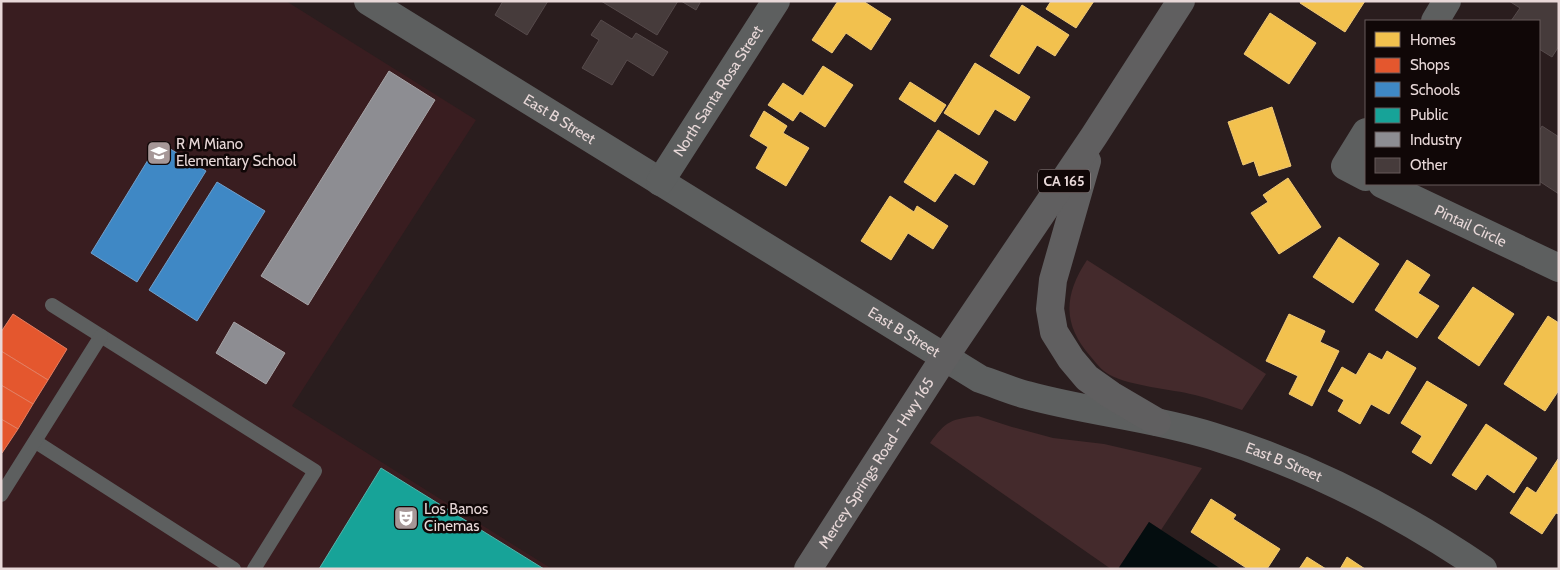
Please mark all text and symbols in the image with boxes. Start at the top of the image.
legend [1365,20,1540,185]
street label: North Santa Rosa Street [670,22,767,160]
text: Homes [1410,31,1456,49]
text: Shops [1410,56,1450,74]
text: Schools [1410,81,1460,99]
street label: East B Street [520,90,599,148]
text: Public [1410,106,1448,124]
text: Industry [1410,131,1462,149]
place label: R M Miano Elementary School [176,135,297,170]
school or university icon: R M Miano Elementary School [146,140,172,166]
text: Other [1410,156,1447,174]
road number: CA 165 [1038,170,1090,192]
street label: Pintail Circle [1432,201,1510,251]
street label: East B Street [865,303,943,361]
street label: Mercey Springs Road - Hwy 165 [815,374,938,552]
street label: East B Street [1243,439,1325,486]
place label: Los Banos Cinemas [424,500,488,535]
theatre icon: Los Banos Cinemas [393,505,419,531]

